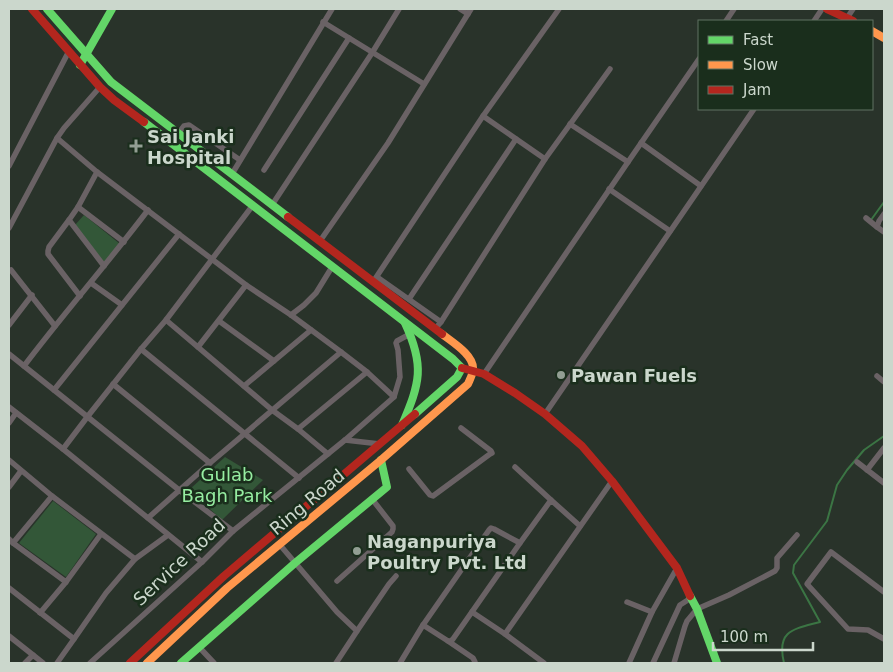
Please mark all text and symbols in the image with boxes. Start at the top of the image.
legend [698,20,873,110]
text: Fast [743,31,773,49]
text: Slow [743,56,778,74]
text: Jam [742,81,771,99]
place label: Sai Janki Hospital [147,126,234,168]
marker: Sai Janki Hospital [129,139,143,153]
place label: Pawan Fuels [571,365,697,386]
marker: Pawan Fuels [555,369,567,381]
park label: Gulab Bagh Park [182,464,273,506]
street label: Ring Road [265,465,349,539]
street label: Service Road [129,514,229,610]
place label: Naganpuriya Poultry Pvt. Ltd [367,531,527,573]
marker: Naganpuriya Poultry Pvt. Ltd [351,545,363,557]
scale bar [713,620,813,652]
text: 100 m [720,628,768,646]

